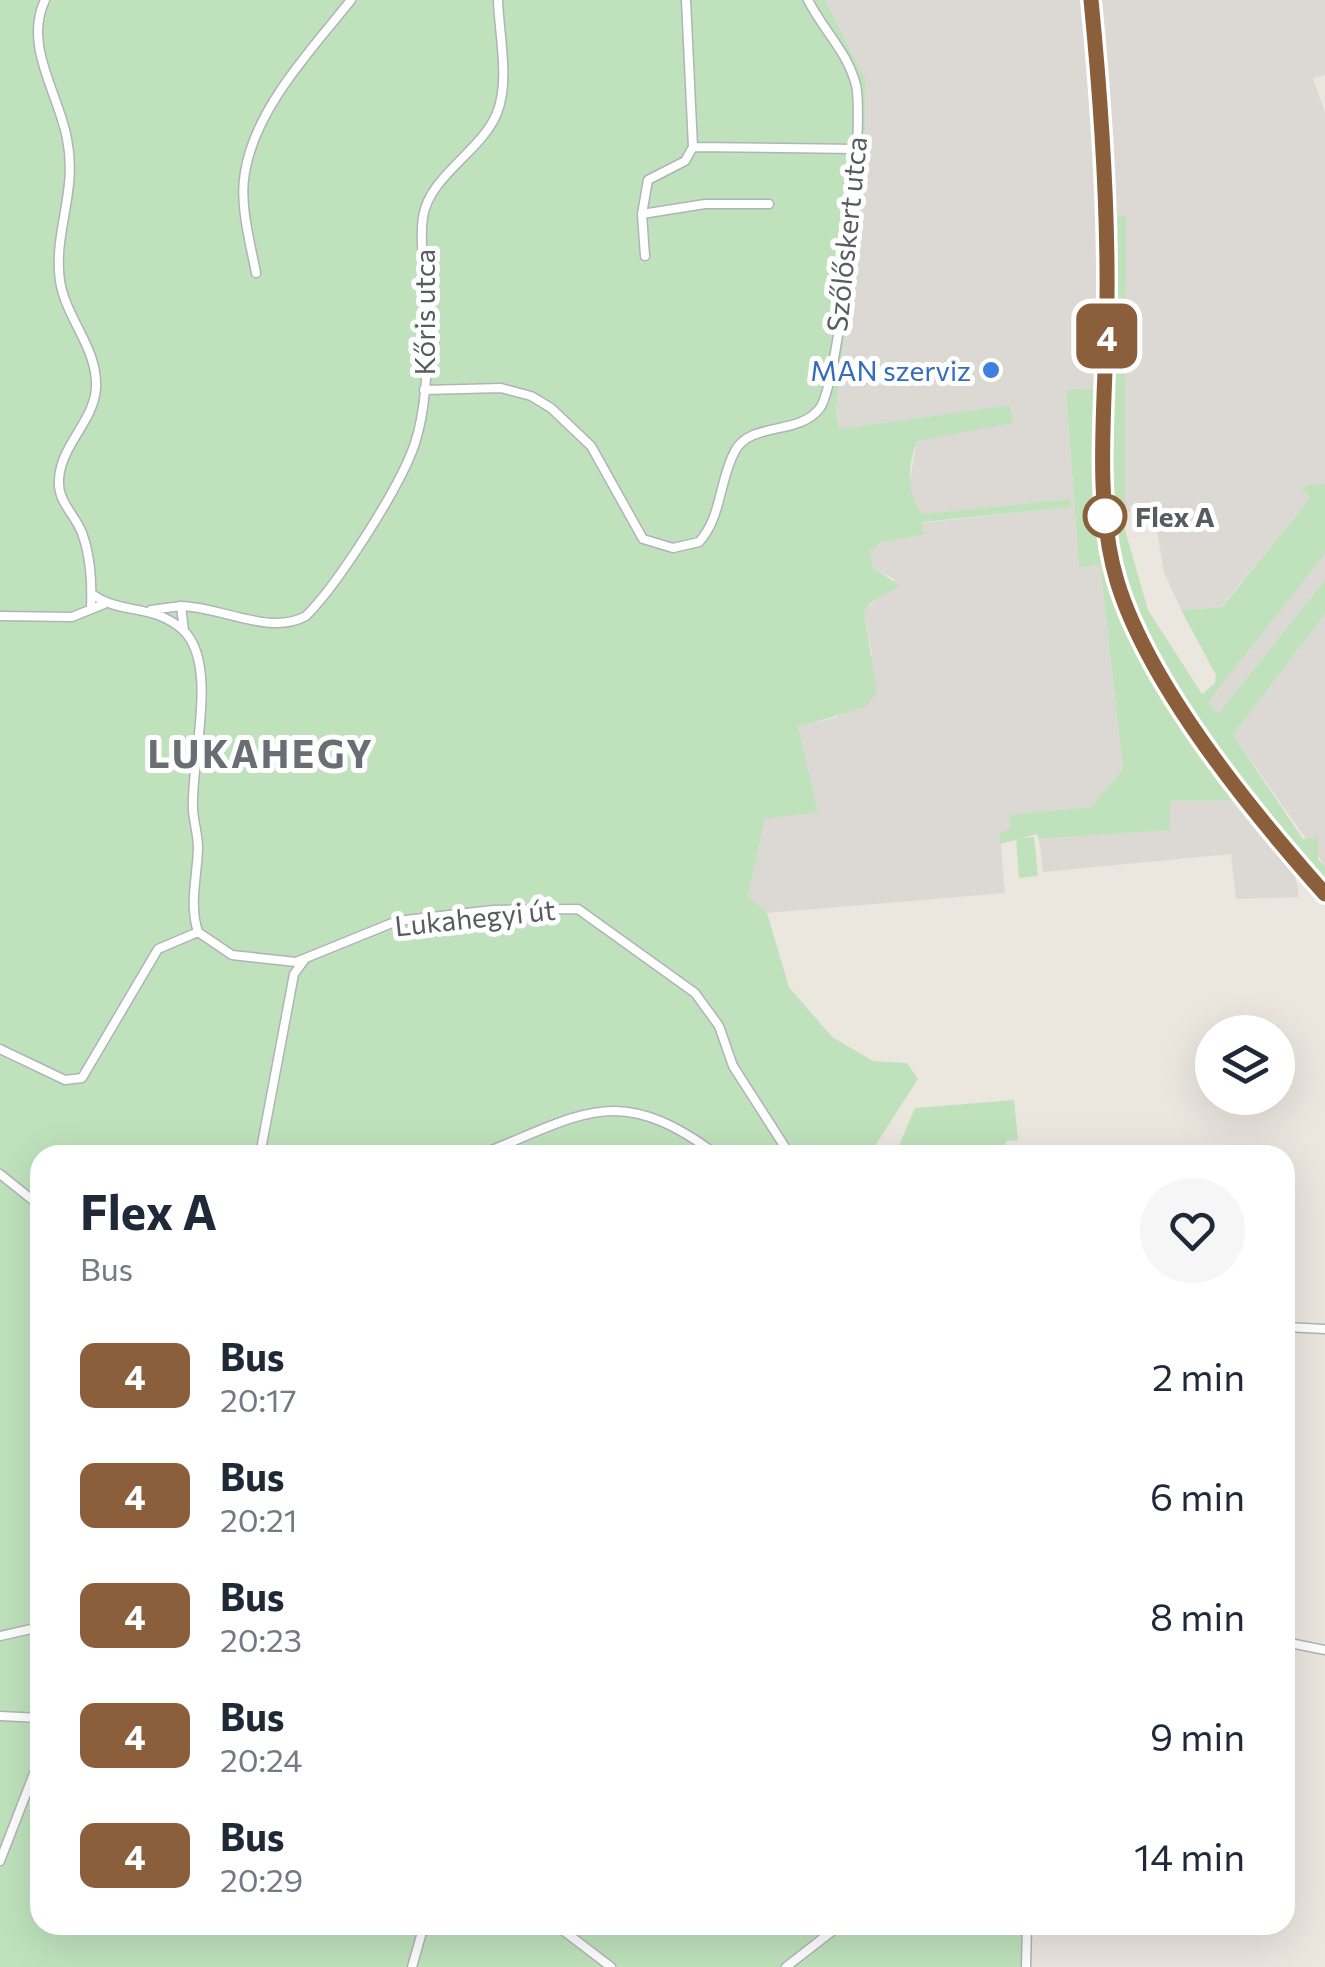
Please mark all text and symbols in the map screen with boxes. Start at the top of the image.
street label: Szőlőskert utca [819,135,873,333]
street label: Kőris utca [407,249,441,375]
line badge: 4 [1074,304,1140,368]
text: 4 [1096,315,1118,358]
place label: MAN szerviz [810,353,971,387]
marker: MAN szerviz [980,359,1002,381]
marker: Flex A [1084,495,1126,537]
place label: Flex A [1135,499,1215,533]
district label: LUKAHEGY [148,729,374,776]
street label: Lukahegyi út [393,892,557,942]
map controls [1195,1015,1295,1115]
button: layers [1195,1015,1295,1115]
button: heart [1140,1178,1245,1283]
text: Flex A [80,1181,217,1240]
text: Bus [80,1248,133,1288]
text: Bus [220,1332,285,1379]
text: 2 min [1152,1352,1245,1399]
text: 4 [124,1354,146,1397]
text: 20:17 [220,1379,297,1419]
text: Bus [220,1452,285,1499]
text: 6 min [1150,1472,1245,1519]
text: 4 [124,1474,146,1517]
text: 20:21 [220,1499,298,1539]
text: Bus [220,1572,285,1619]
text: 8 min [1150,1592,1245,1639]
text: 4 [124,1594,146,1637]
text: 20:23 [220,1619,302,1659]
text: Bus [220,1692,285,1739]
text: 9 min [1150,1712,1245,1759]
text: 4 [124,1714,146,1757]
text: 20:24 [220,1739,302,1779]
text: Bus [220,1812,285,1859]
text: 14 min [1134,1832,1245,1879]
text: 4 [124,1834,146,1877]
text: 20:29 [220,1859,303,1899]

